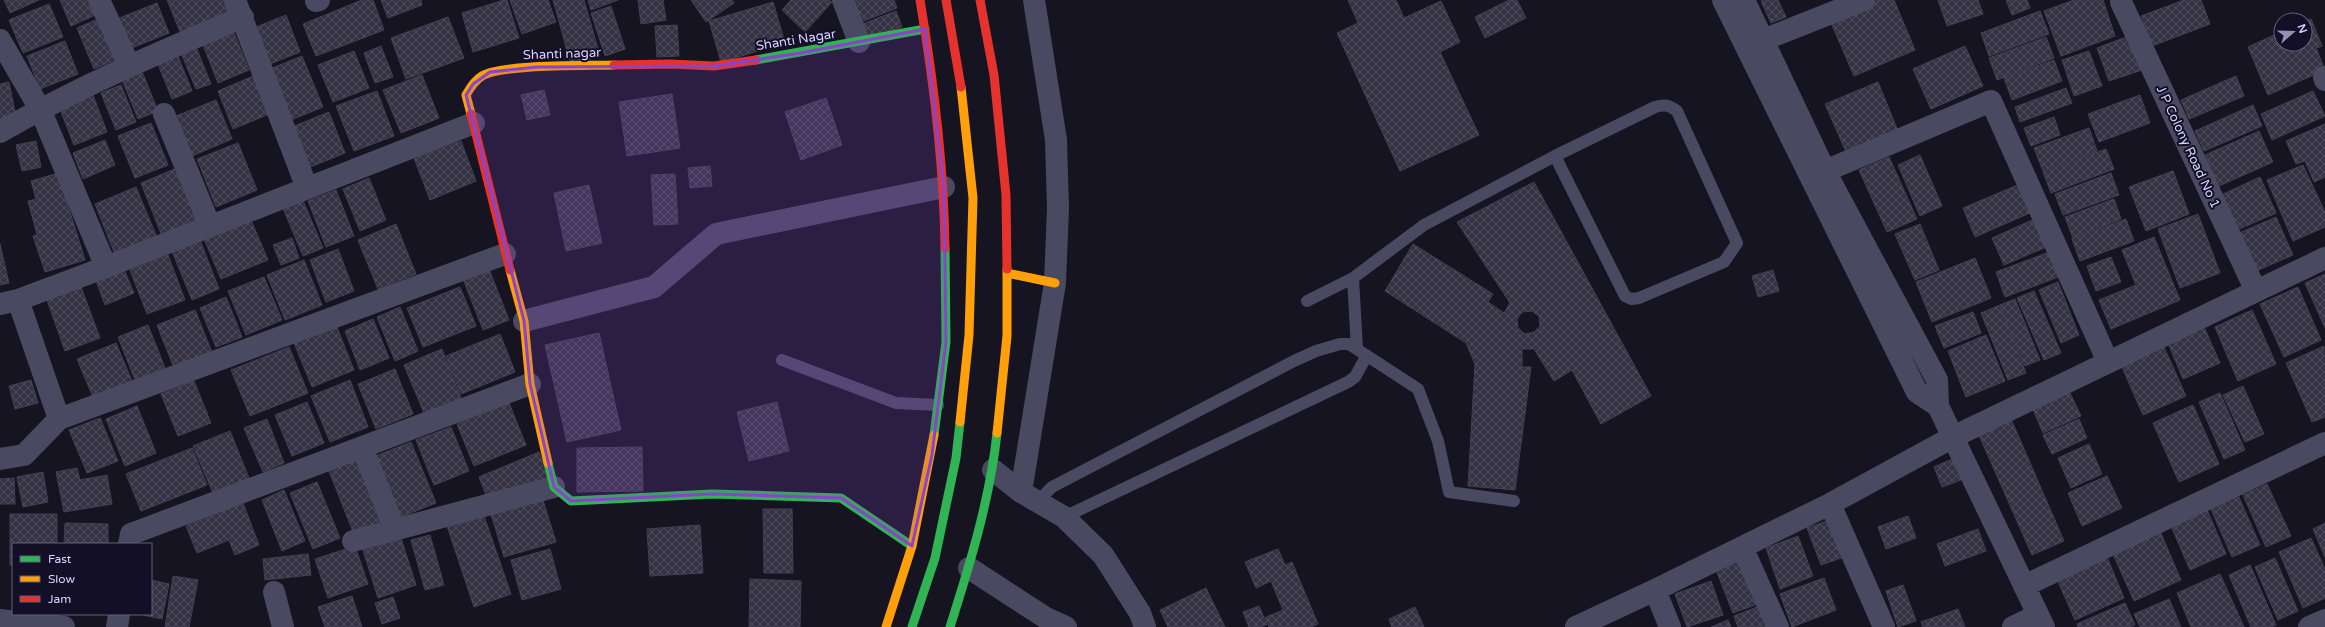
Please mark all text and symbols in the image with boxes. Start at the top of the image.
north arrow [2273,12,2313,52]
text: N [2294,22,2310,35]
street label: Shanti Nagar [755,26,837,54]
street label: Shanti nagar [523,45,601,63]
street label: J P Colony Road No 1 [2153,83,2223,211]
legend [12,543,152,615]
text: Fast [48,552,72,566]
text: Slow [48,572,75,586]
text: Jam [48,592,71,606]

